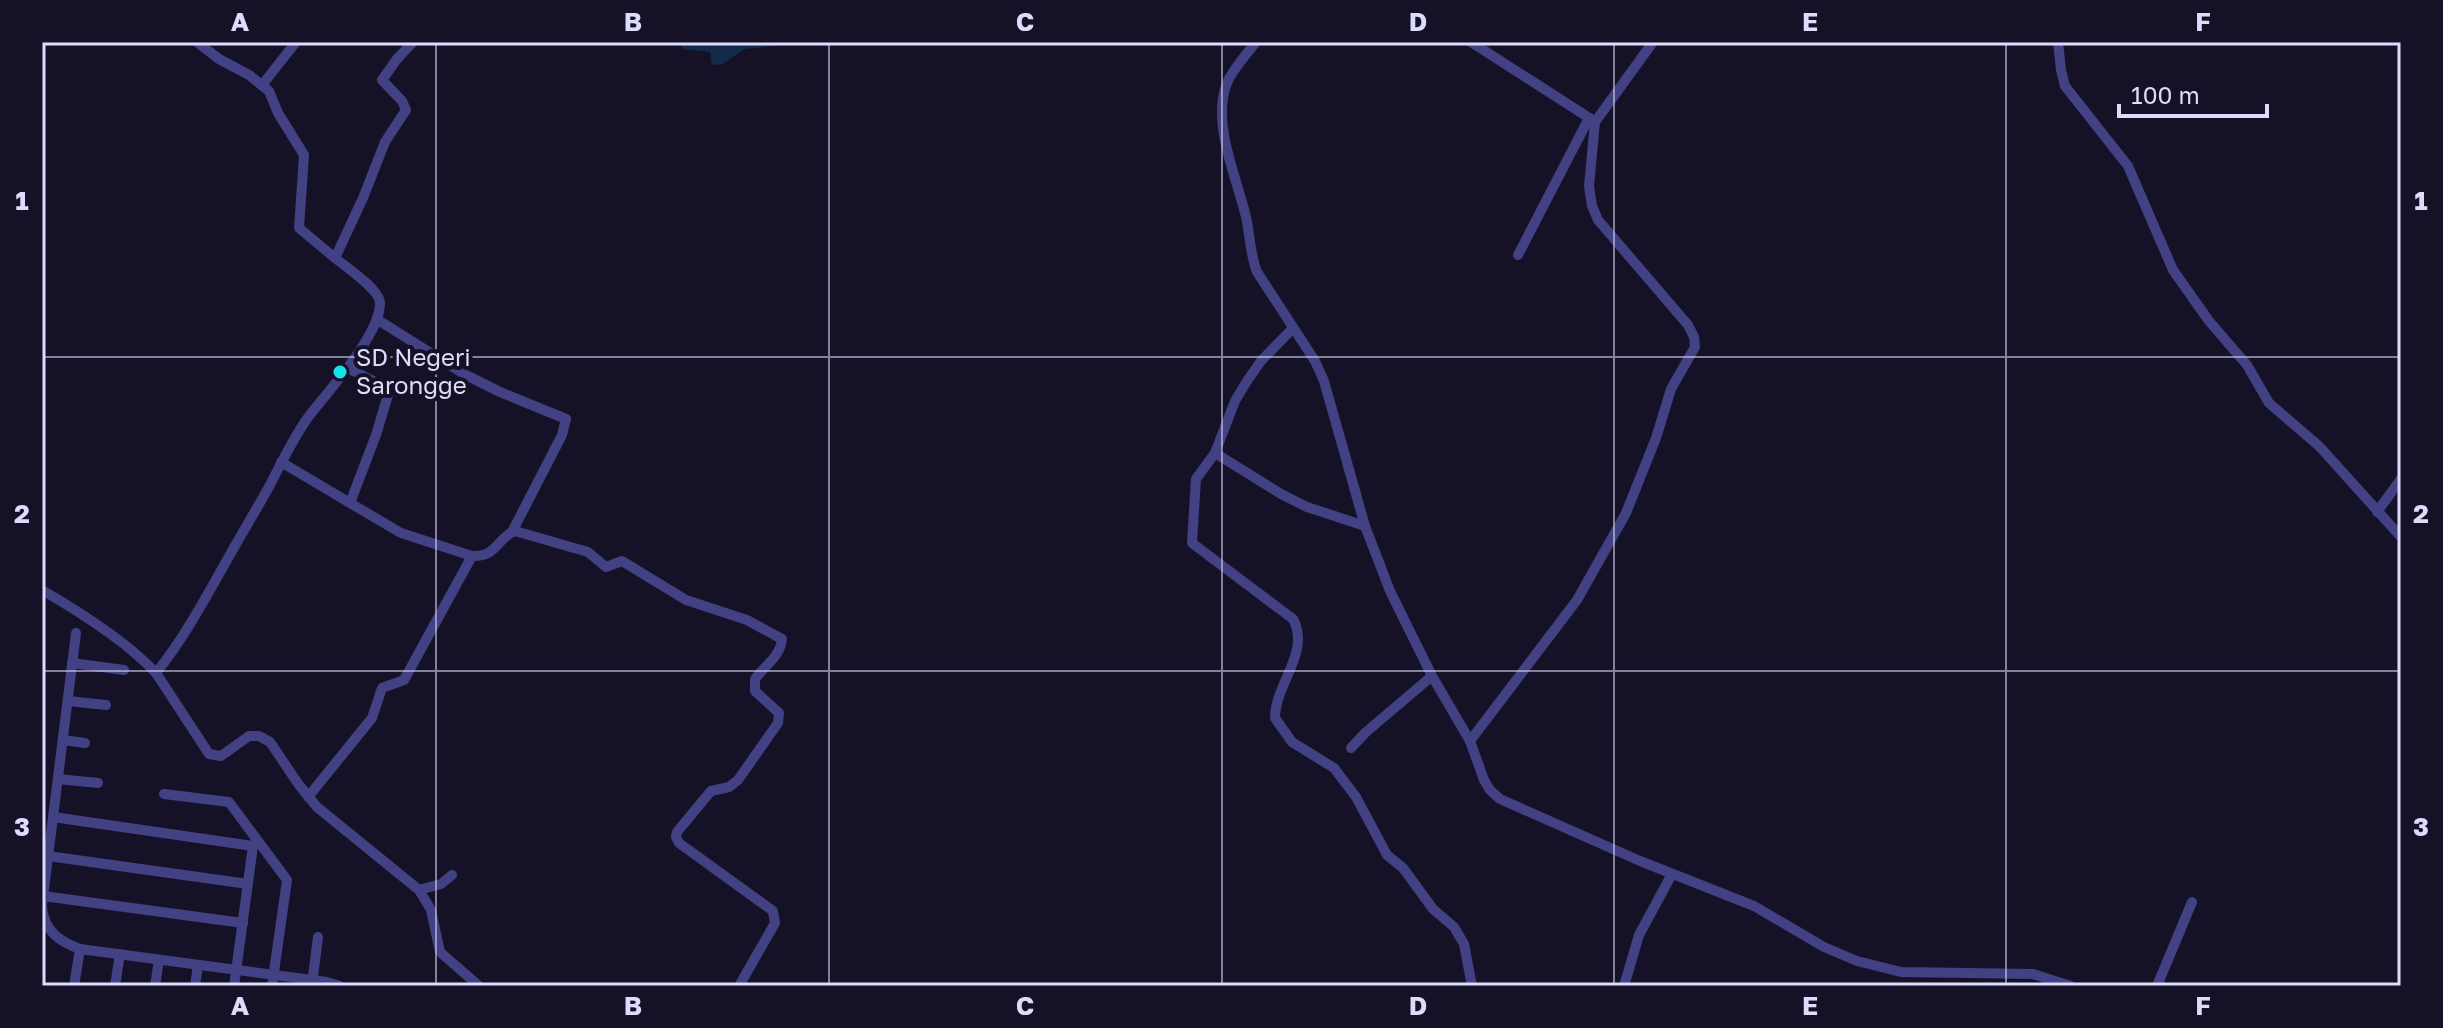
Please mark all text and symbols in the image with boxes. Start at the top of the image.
text: A [231,6,250,37]
text: B [624,6,642,37]
text: C [1016,6,1034,37]
text: D [1409,6,1427,37]
text: E [1802,6,1818,37]
text: F [2195,6,2211,37]
scale bar [2119,68,2267,118]
text: 100 m [2131,80,2200,109]
text: 1 [15,185,29,216]
text: 1 [2414,185,2428,216]
place label: SD Negeri Sarongge [356,342,471,399]
marker: SD Negeri Sarongge [331,363,349,381]
text: 2 [14,498,30,529]
text: 2 [2413,498,2429,529]
text: 3 [14,811,30,842]
text: 3 [2413,811,2429,842]
text: A [231,990,250,1021]
text: B [624,990,642,1021]
text: C [1016,990,1034,1021]
text: D [1409,990,1427,1021]
text: E [1802,990,1818,1021]
text: F [2195,990,2211,1021]

